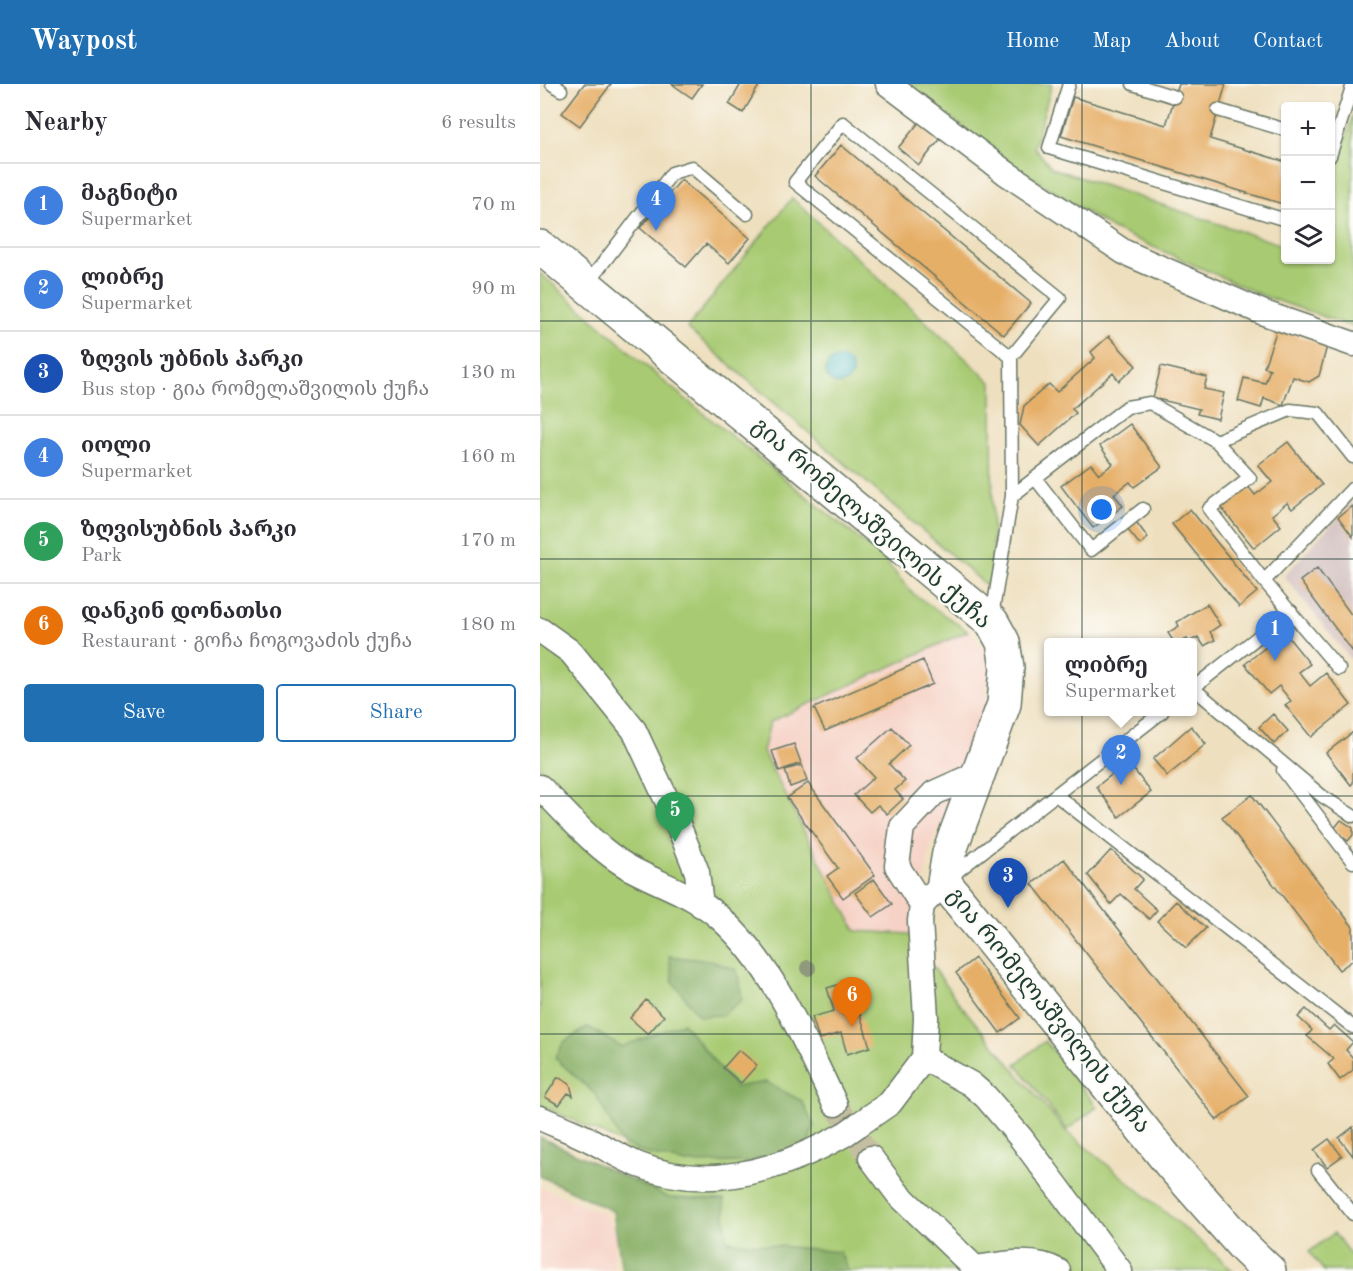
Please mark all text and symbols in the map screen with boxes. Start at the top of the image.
text: Waypost [30,28,137,56]
text: Home [1006,31,1059,52]
text: Map [1092,31,1131,52]
text: About [1164,31,1220,52]
text: Contact [1253,31,1323,52]
map controls [1281,102,1335,264]
button: + [1281,102,1335,156]
text: Nearby [24,110,108,136]
text: 6 results [441,113,516,133]
button: − [1281,156,1335,210]
pin: 4 [636,182,676,231]
text: მაგნიტი [81,183,178,205]
text: 1 [38,195,49,215]
text: 70 m [471,195,516,215]
text: Supermarket [81,210,192,230]
button: layers [1281,210,1335,264]
text: ლიბრე [81,267,164,289]
text: 2 [38,279,49,299]
text: 90 m [471,279,516,299]
text: Supermarket [81,294,192,314]
text: ზღვის უბნის პარკი [81,349,303,371]
text: 3 [38,363,49,383]
text: 130 m [460,363,516,383]
text: Bus stop · გია რომელაშვილის ქუჩა [81,380,429,400]
street label: გია რომელაშვილის ქუჩა [747,414,995,634]
text: იოლი [81,435,151,457]
text: 4 [38,447,49,467]
text: 160 m [460,447,516,467]
text: Supermarket [81,462,192,482]
your location [1087,495,1116,524]
text: ზღვისუბნის პარკი [81,519,297,541]
text: 5 [38,531,49,551]
text: 170 m [460,531,516,551]
text: Park [81,546,122,566]
text: დანკინ დონათსი [81,601,282,623]
pin: 1 [1256,612,1294,661]
text: 6 [38,615,49,635]
text: 180 m [460,615,516,635]
text: Restaurant · გოჩა ჩოგოვაძის ქუჩა [81,632,412,652]
popup [1044,638,1197,716]
text: ლიბრე [1065,655,1148,677]
text: Supermarket [1065,682,1176,702]
button: Save [24,684,264,742]
button: Share [276,684,516,742]
pin: 2 [1102,736,1140,785]
pin: 5 [656,792,694,842]
pin: 3 [988,858,1028,908]
street label: გია რომელაშვილის ქუჩა [942,884,1154,1138]
pin: 6 [832,978,872,1027]

